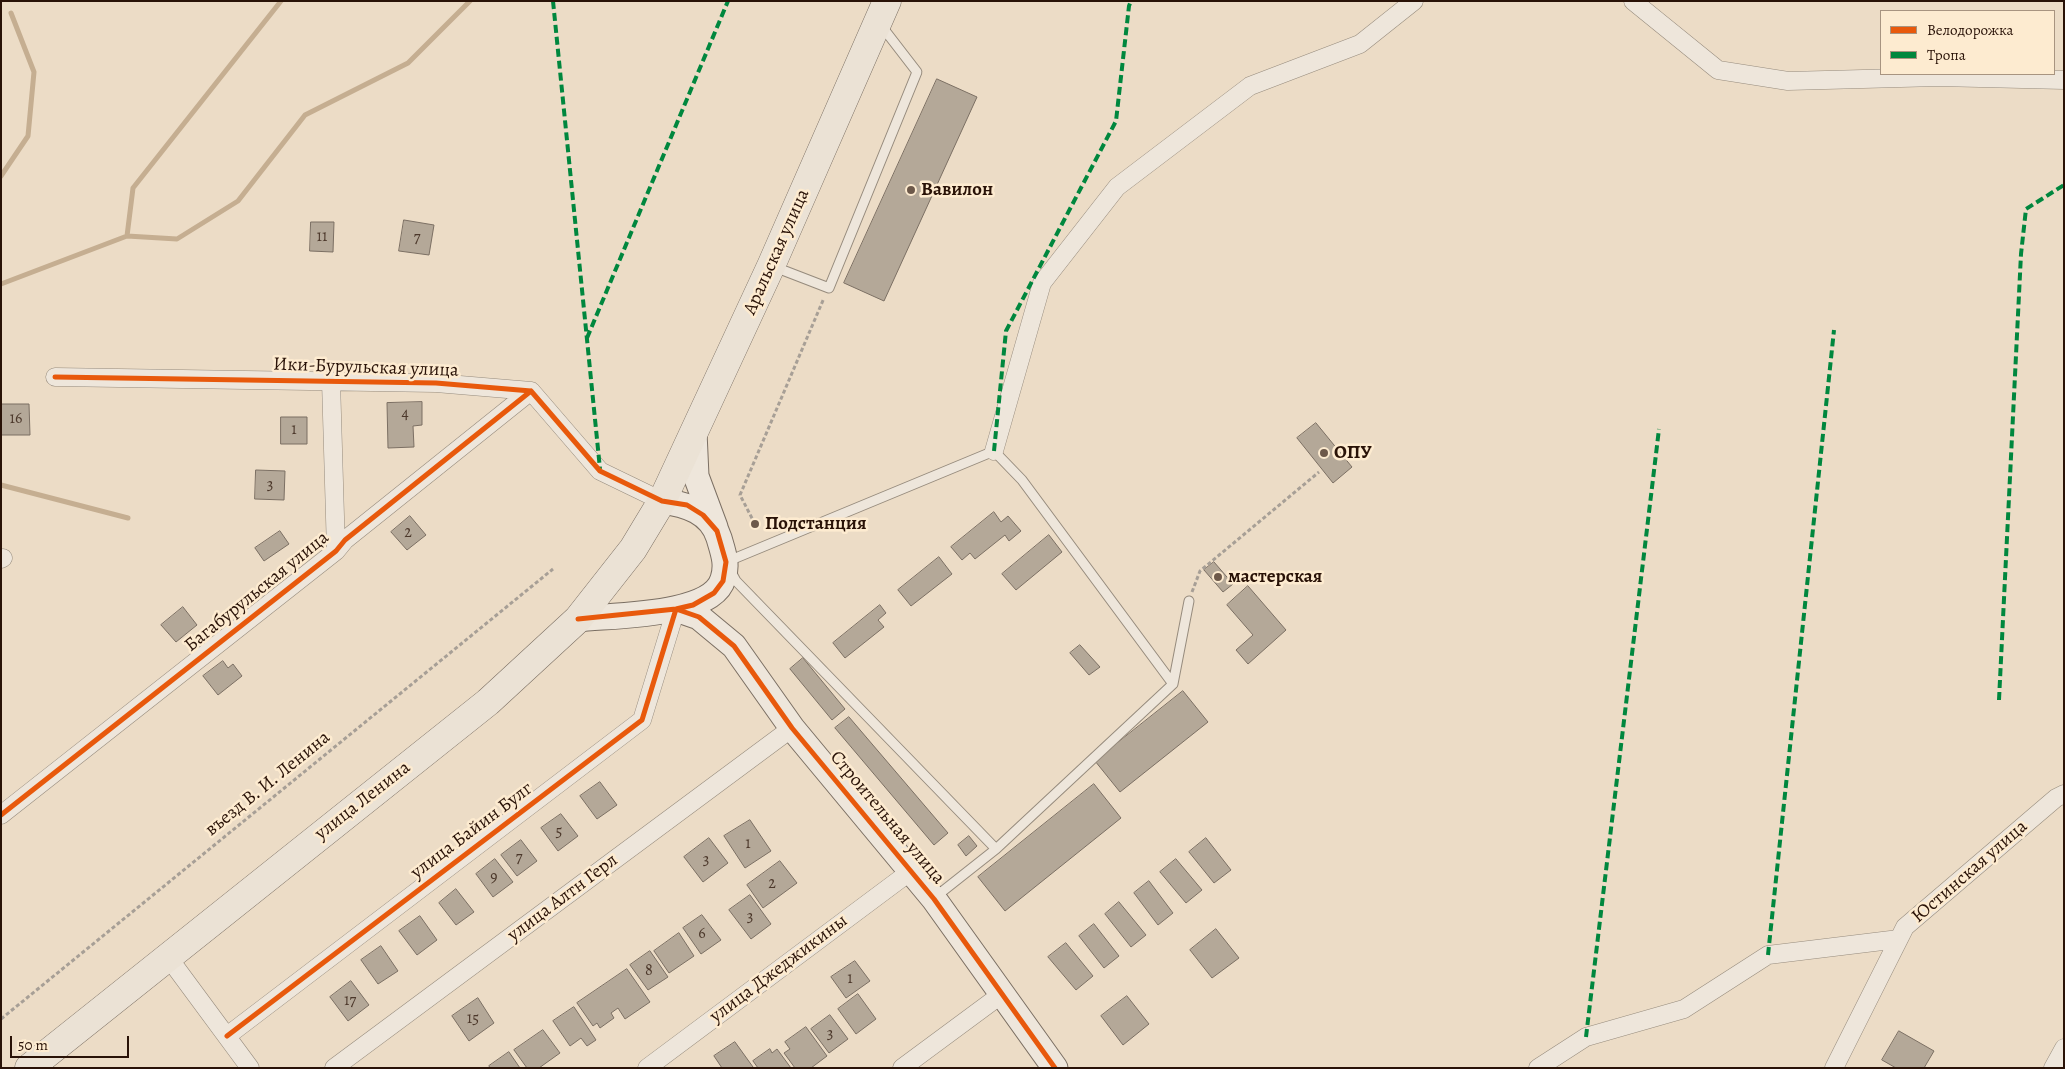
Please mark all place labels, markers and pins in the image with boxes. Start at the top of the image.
place label: Вавилон [921,179,993,201]
marker: Вавилон [905,184,917,196]
place label: ОПУ [1334,442,1372,464]
marker: ОПУ [1318,447,1330,459]
place label: Подстанция [765,513,867,535]
marker: Подстанция [749,518,761,530]
place label: мастерская [1228,566,1322,588]
marker: мастерская [1212,571,1224,583]

